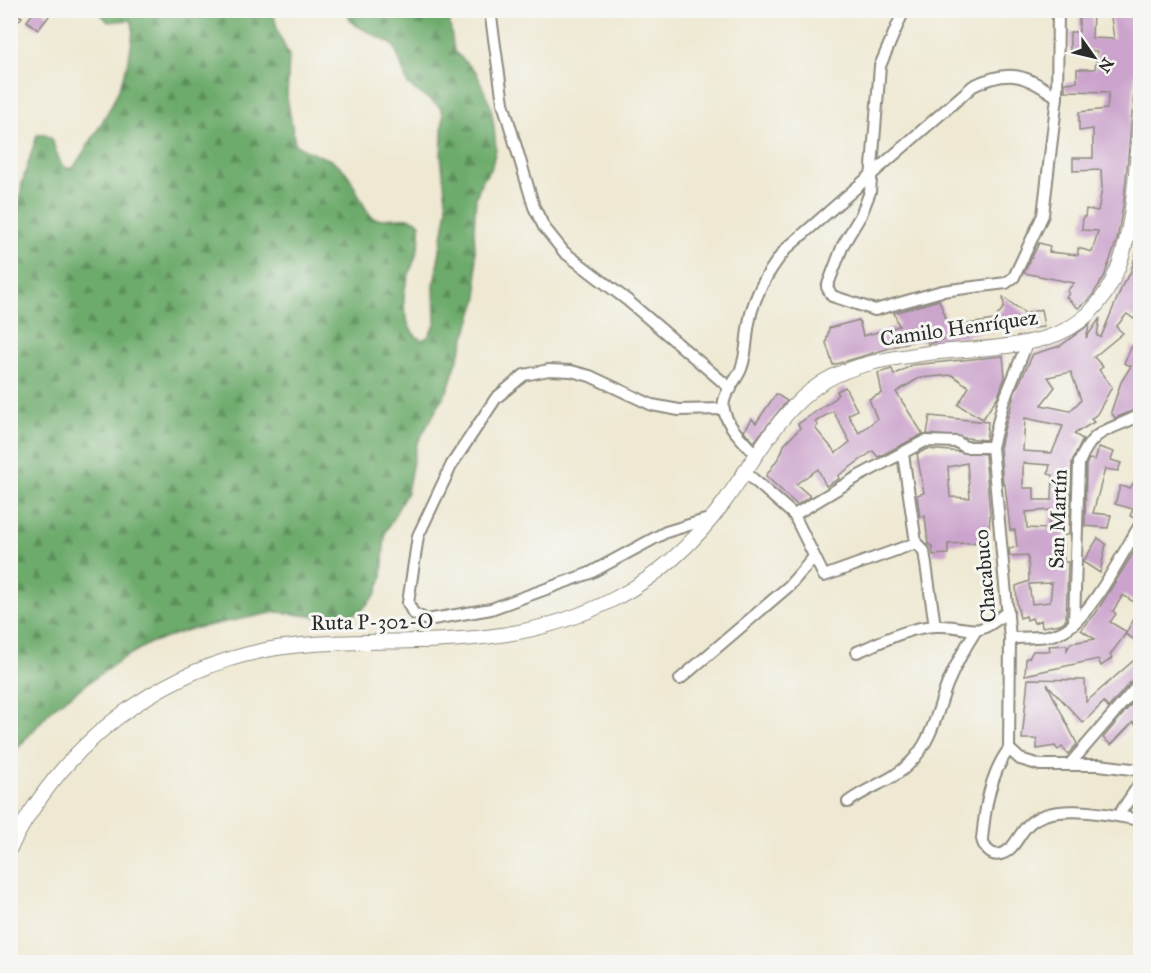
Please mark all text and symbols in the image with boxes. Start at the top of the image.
north arrow [1064,27,1124,87]
text: N [1094,54,1118,76]
street label: Camilo Henríquez [879,304,1040,352]
street label: San Martín [1043,469,1073,569]
street label: Chacabuco [968,528,1002,624]
street label: Ruta P-302-O [310,608,434,636]

